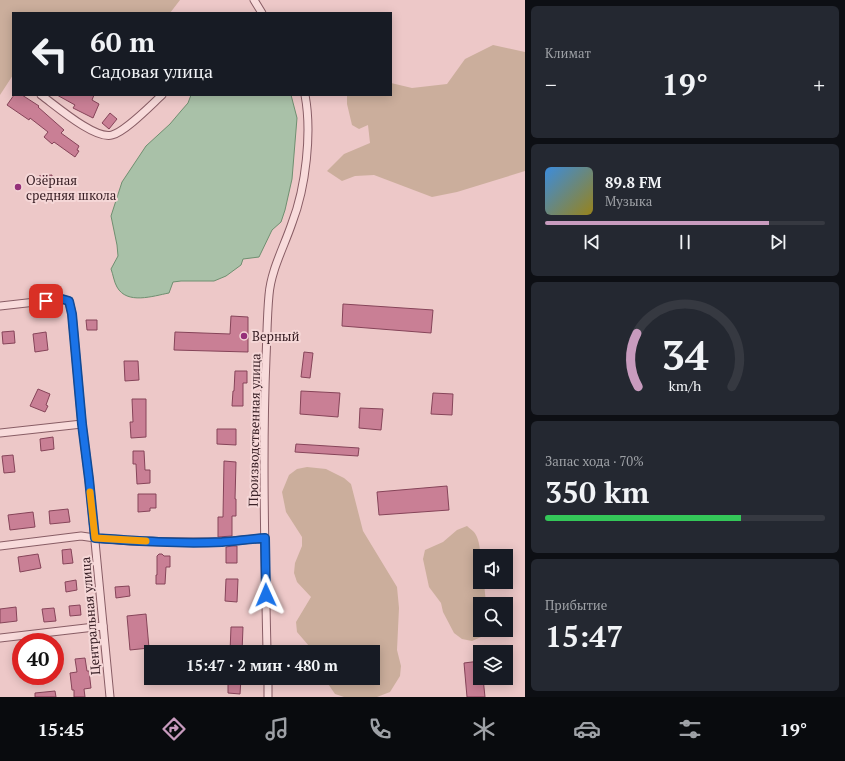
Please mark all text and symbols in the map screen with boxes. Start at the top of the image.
text: 60 m [90,23,155,60]
icon: left [24,28,76,80]
text: Климат [545,44,591,62]
text: Садовая улица [90,59,213,83]
text: 19° [662,64,708,104]
text: − [545,70,557,99]
text: + [813,70,825,99]
place label: Озёрная средняя школа [26,171,117,204]
text: 89.8 FM [605,172,662,192]
marker: Озёрная средняя школа [13,182,23,192]
text: Музыка [605,192,652,210]
icon: previous [581,231,603,253]
icon: pause [674,231,696,253]
icon: next [767,231,789,253]
pin [29,284,63,318]
icon: arrive [35,290,57,312]
text: 34 [661,326,709,381]
place label: Верный [252,327,300,345]
marker: Верный [239,331,249,341]
street label: Производственная улица [244,353,264,507]
text: km/h [669,375,702,394]
text: Запас хода · 70% [545,452,644,470]
text: 350 km [545,472,649,512]
map controls [473,549,513,685]
button: sound [473,549,513,589]
street label: Центральная улица [76,556,104,676]
position arrow [245,574,287,616]
text: Прибытие [545,596,607,614]
button: search [473,597,513,637]
text: 15:47 [545,616,623,656]
speed limit sign: 40 [12,633,64,685]
button: layers [473,645,513,685]
text: 15:47 · 2 мин · 480 m [186,655,338,675]
icon: directions [160,715,188,743]
icon: music [263,715,291,743]
icon: phone [366,715,394,743]
icon: climate [470,715,498,743]
icon: car [573,715,601,743]
icon: filters [676,715,704,743]
text: 15:45 [38,717,85,741]
text: 19° [779,717,807,741]

